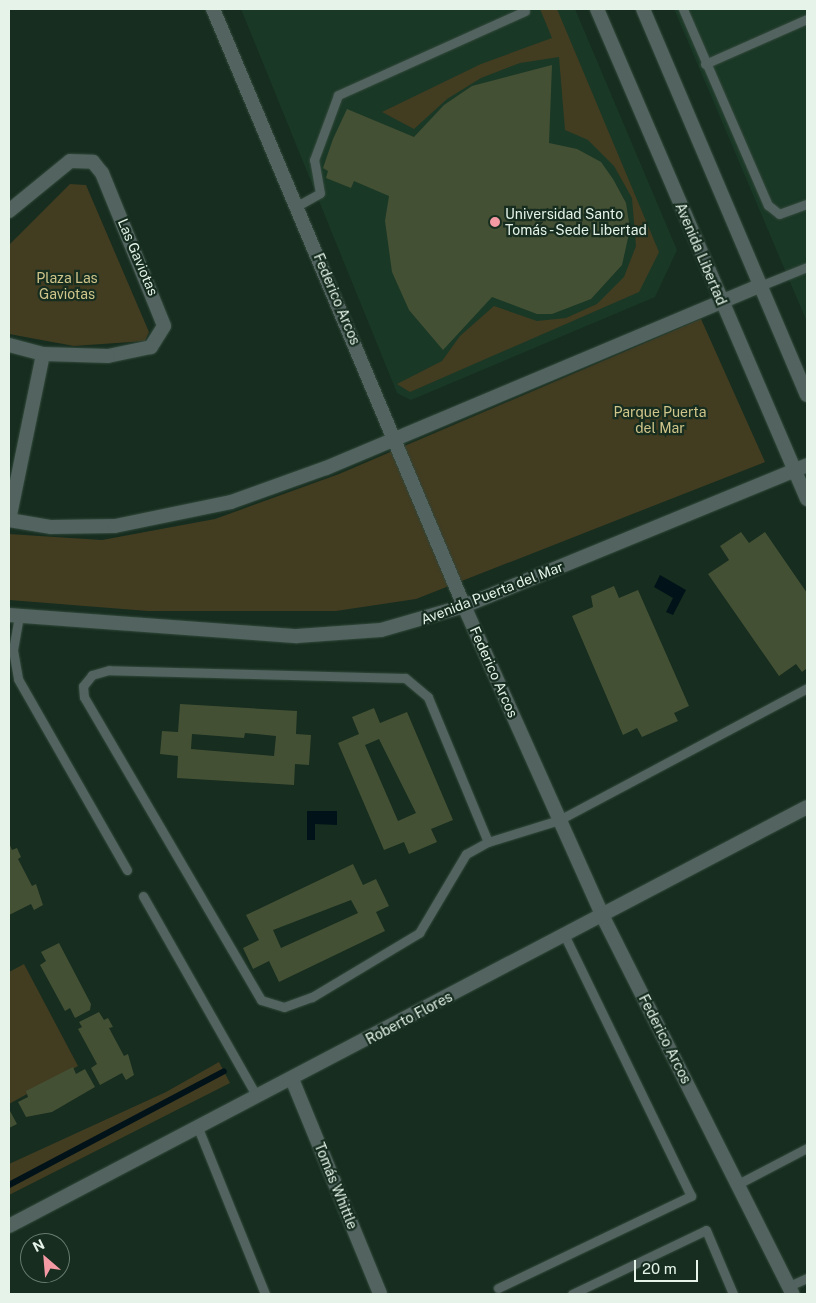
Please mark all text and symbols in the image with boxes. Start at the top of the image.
street label: Avenida Libertad [672,200,730,308]
place label: Universidad Santo Tomás - Sede Libertad [505,206,651,238]
street label: Las Gaviotas [114,216,162,298]
marker: Universidad Santo Tomás - Sede Libertad [489,216,501,228]
street label: Federico Arcos [310,251,364,347]
park label: Plaza Las Gaviotas [36,270,98,302]
park label: Parque Puerta del Mar [613,404,707,437]
street label: Avenida Puerta del Mar [418,558,566,628]
street label: Federico Arcos [466,624,522,720]
street label: Roberto Flores [363,988,455,1048]
street label: Federico Arcos [635,992,695,1086]
street label: Tomás Whittle [311,1140,361,1232]
north arrow [20,1233,70,1283]
text: N [30,1236,47,1255]
scale bar [636,1250,700,1282]
text: 20 m [642,1260,677,1277]

